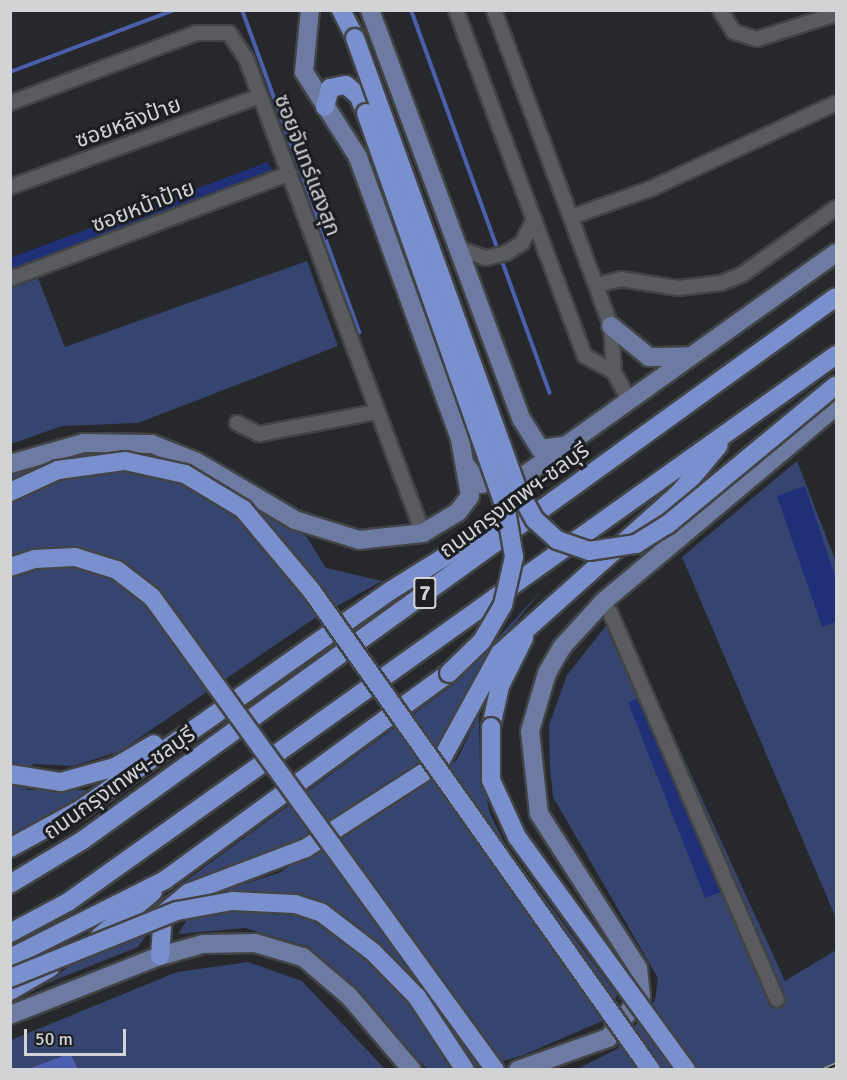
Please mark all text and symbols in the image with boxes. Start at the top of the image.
street label: ซอยจันทร์แสงสุก [269,90,347,240]
street label: ซอยหลังป้าย [72,91,184,153]
street label: ซอยหน้าป้าย [88,174,198,238]
street label: ถนนกรุงเทพฯ-ชลบุรี [434,437,594,563]
road number: 7 [413,575,437,611]
street label: ถนนกรุงเทพฯ-ชลบุรี [38,721,200,845]
scale bar [27,1017,129,1055]
text: 50 m [35,1028,73,1050]

